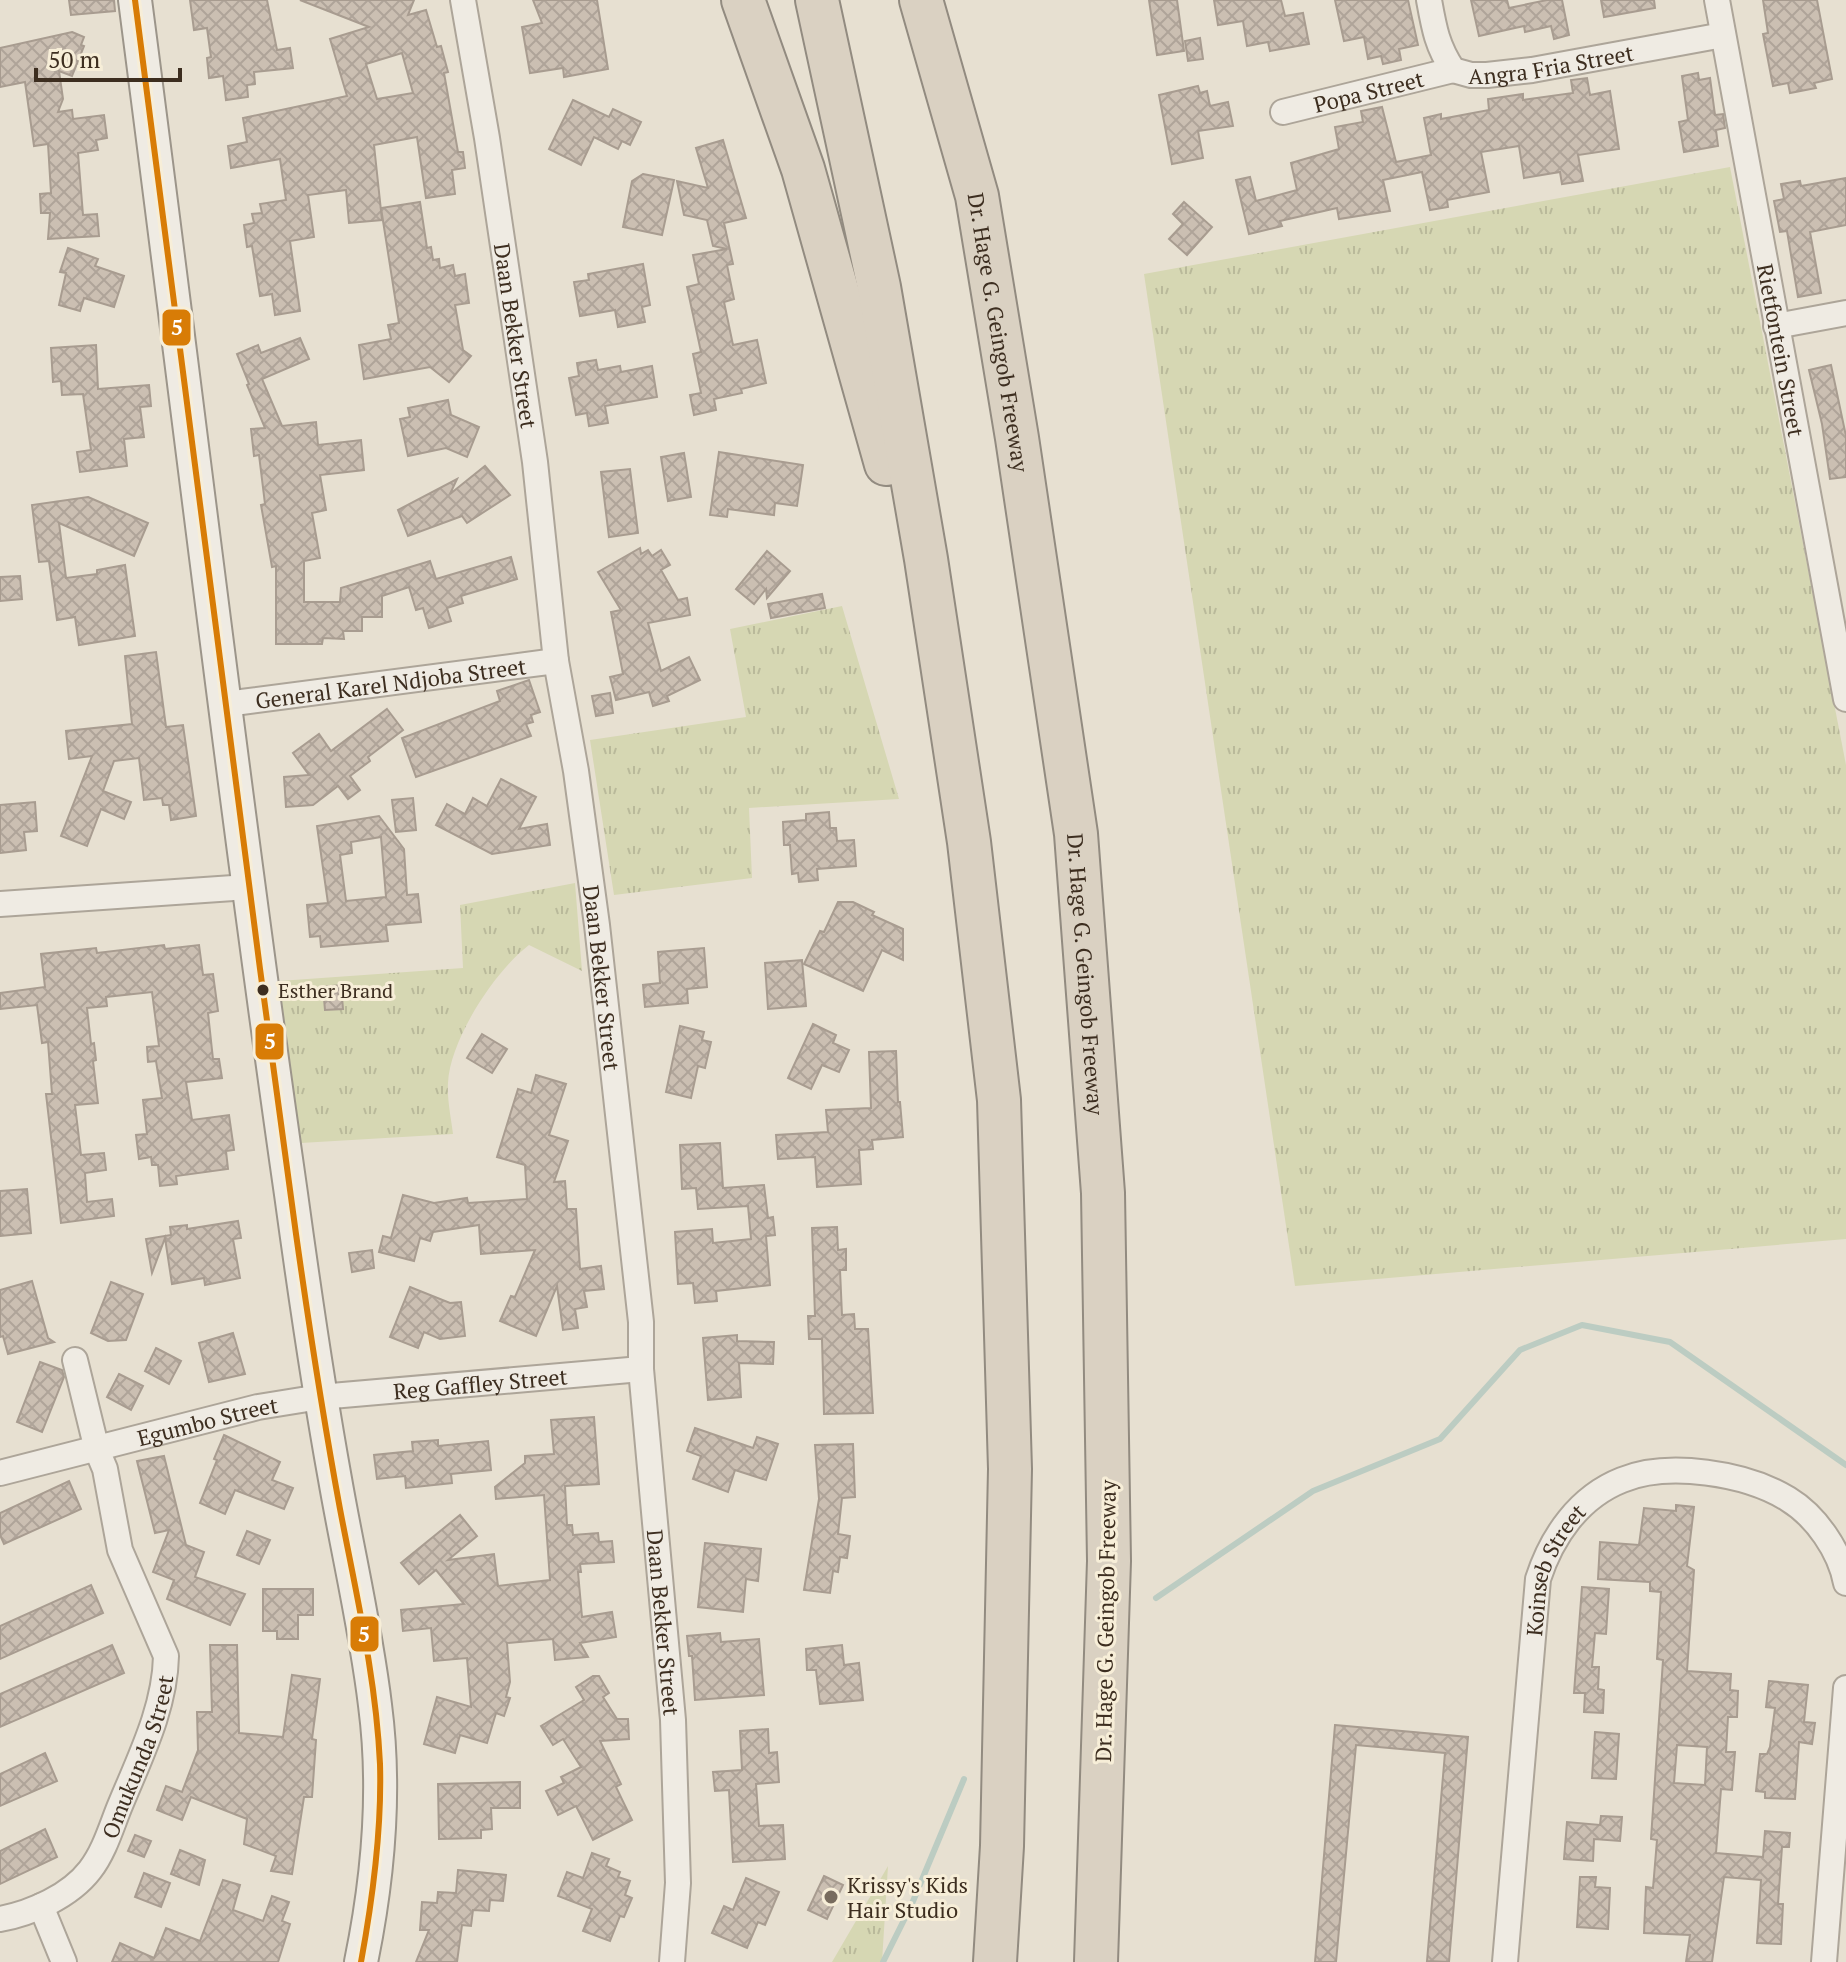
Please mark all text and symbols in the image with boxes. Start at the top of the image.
scale bar [36,32,180,82]
street label: Angra Fria Street [1468,37,1636,90]
text: 50 m [48,43,100,75]
street label: Popa Street [1310,63,1426,118]
street label: Dr. Hage G. Geingob Freeway [962,191,1037,475]
street label: Daan Bekker Street [488,241,544,430]
street label: Rietfontein Street [1751,261,1812,439]
line badge: 5 [161,308,192,347]
text: 5 [171,312,183,341]
street label: General Karel Ndjoba Street [253,651,528,715]
street label: Dr. Hage G. Geingob Freeway [1061,832,1112,1117]
street label: Daan Bekker Street [577,883,628,1072]
place label: Esther Brand [278,977,393,1004]
marker: Esther Brand [255,982,271,998]
line badge: 5 [254,1022,285,1061]
text: 5 [264,1026,276,1055]
street label: Reg Gaffley Street [392,1361,569,1405]
street label: Egumbo Street [134,1390,280,1452]
street label: Dr. Hage G. Geingob Freeway [1088,1479,1122,1762]
street label: Koinseb Street [1519,1497,1591,1637]
street label: Daan Bekker Street [641,1528,687,1717]
line badge: 5 [349,1615,380,1653]
text: 5 [358,1619,370,1648]
street label: Omukunda Street [94,1673,179,1843]
place label: Krissy's Kids Hair Studio [847,1870,968,1924]
marker: Krissy's Kids Hair Studio [822,1888,840,1906]

